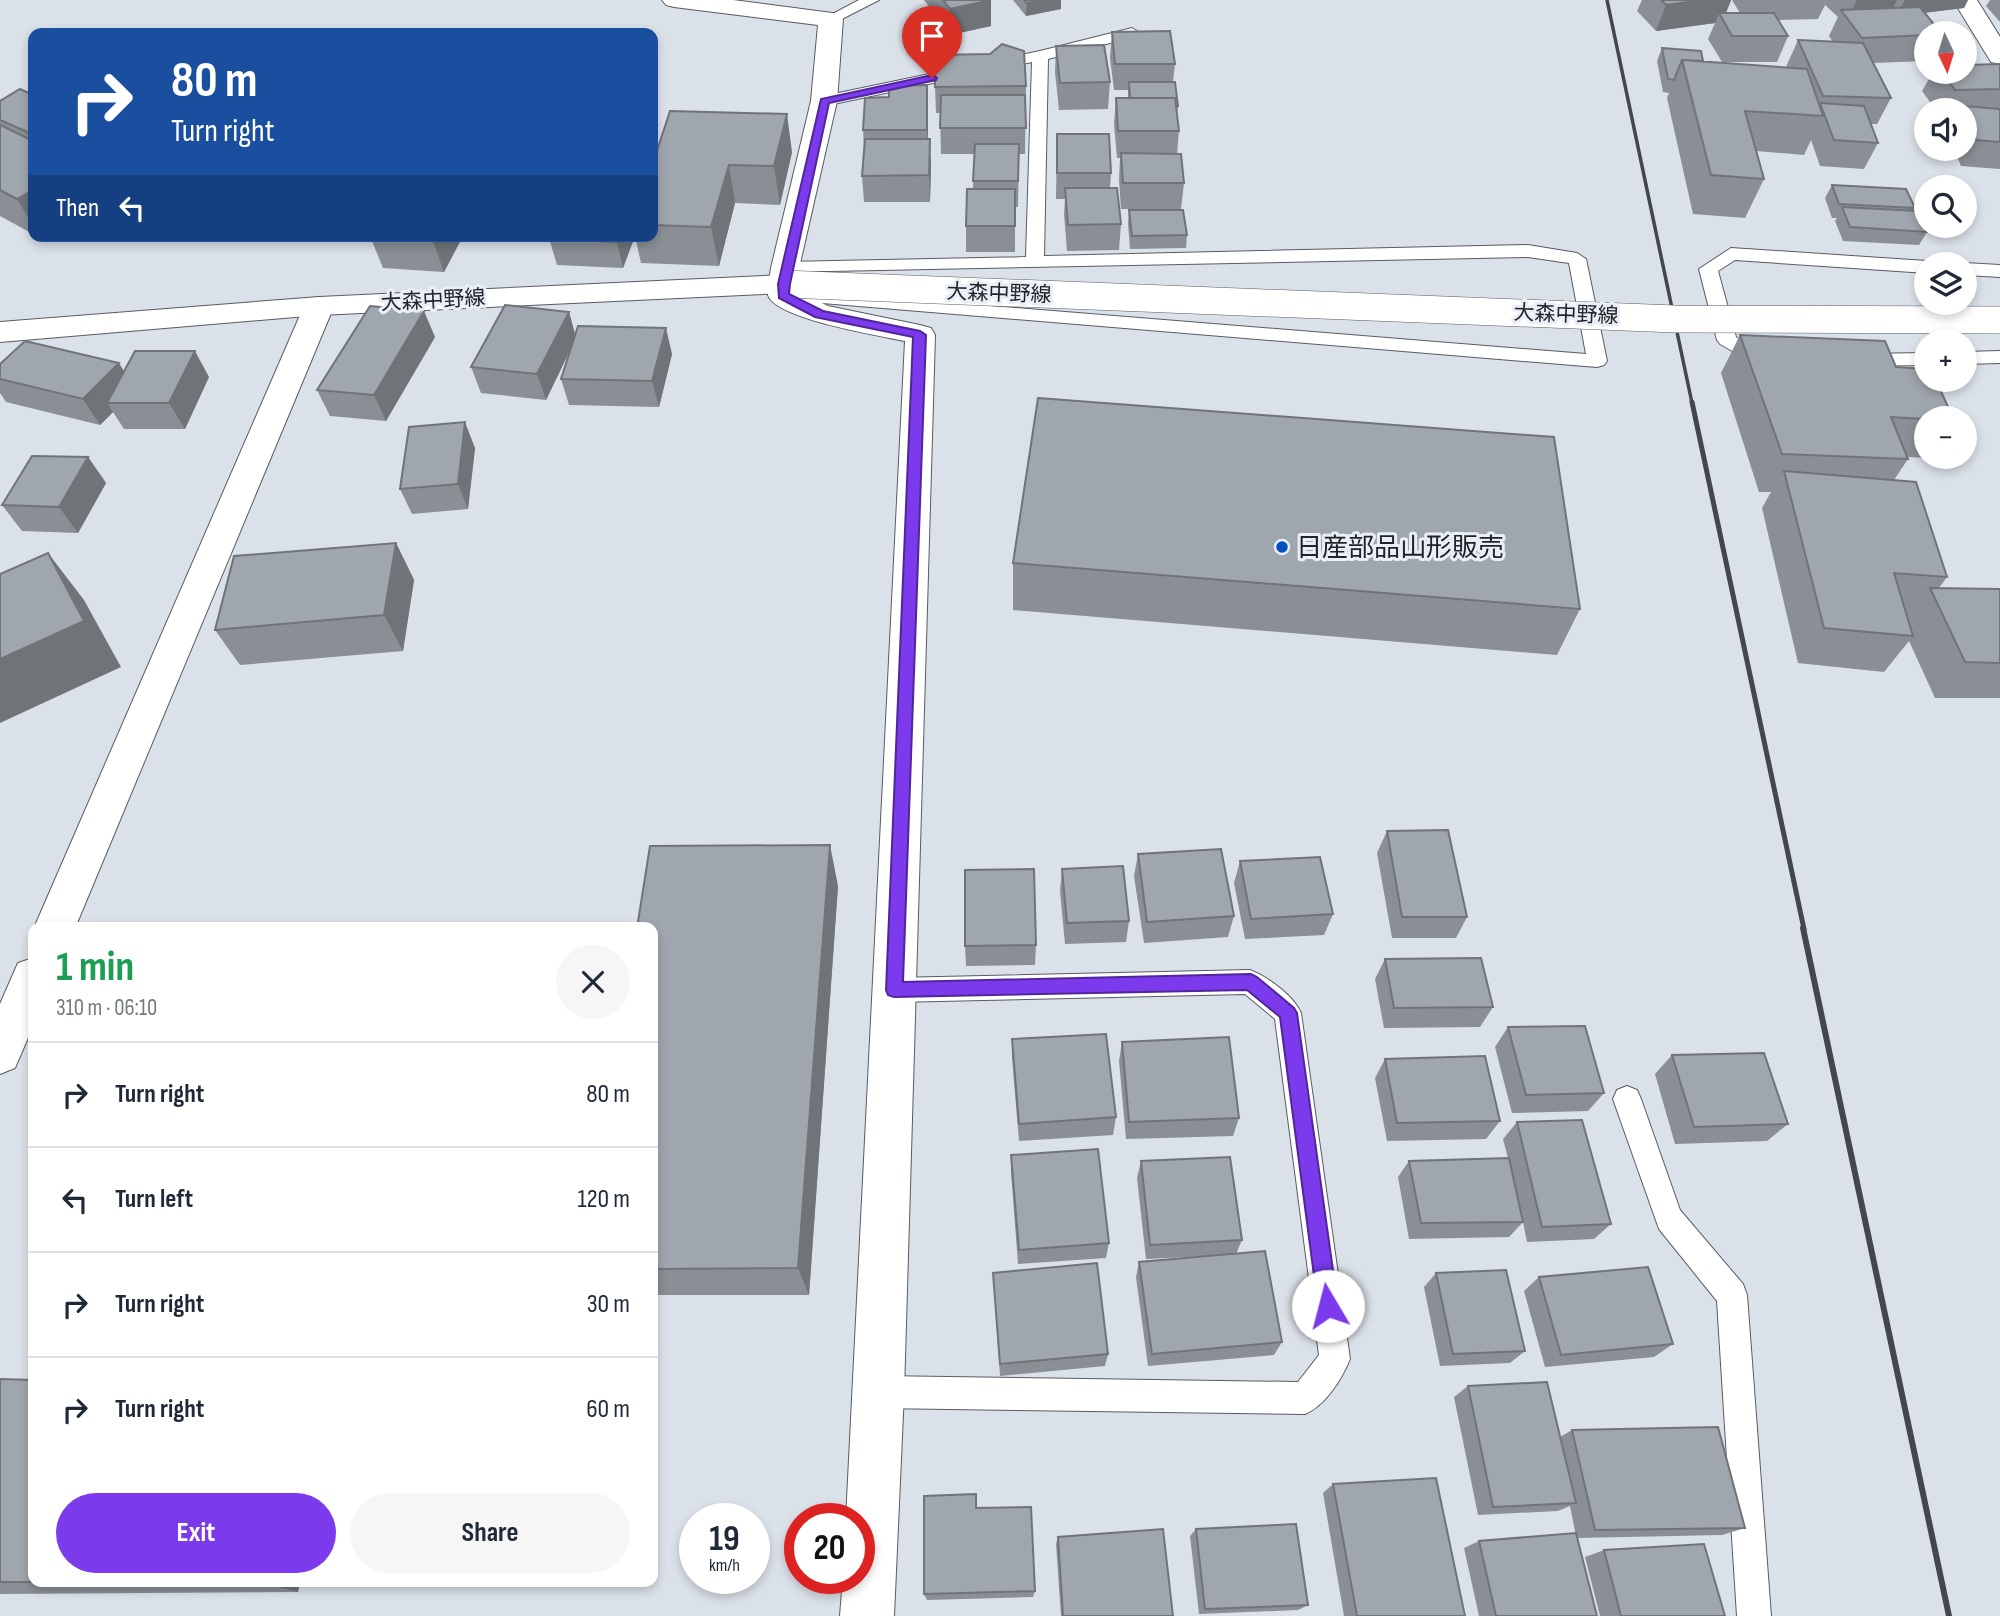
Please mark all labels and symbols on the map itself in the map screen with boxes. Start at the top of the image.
pin [902,6,962,78]
north arrow [1914,21,1978,84]
street label: 大森中野線 [946,279,1052,308]
street label: 大森中野線 [380,285,486,316]
street label: 大森中野線 [1513,300,1619,329]
place label: 日産部品山形販売 [1296,533,1504,564]
marker: 日産部品山形販売 [1274,539,1290,555]
position arrow [1291,1269,1365,1343]
speed limit sign: 20 [784,1503,875,1594]

